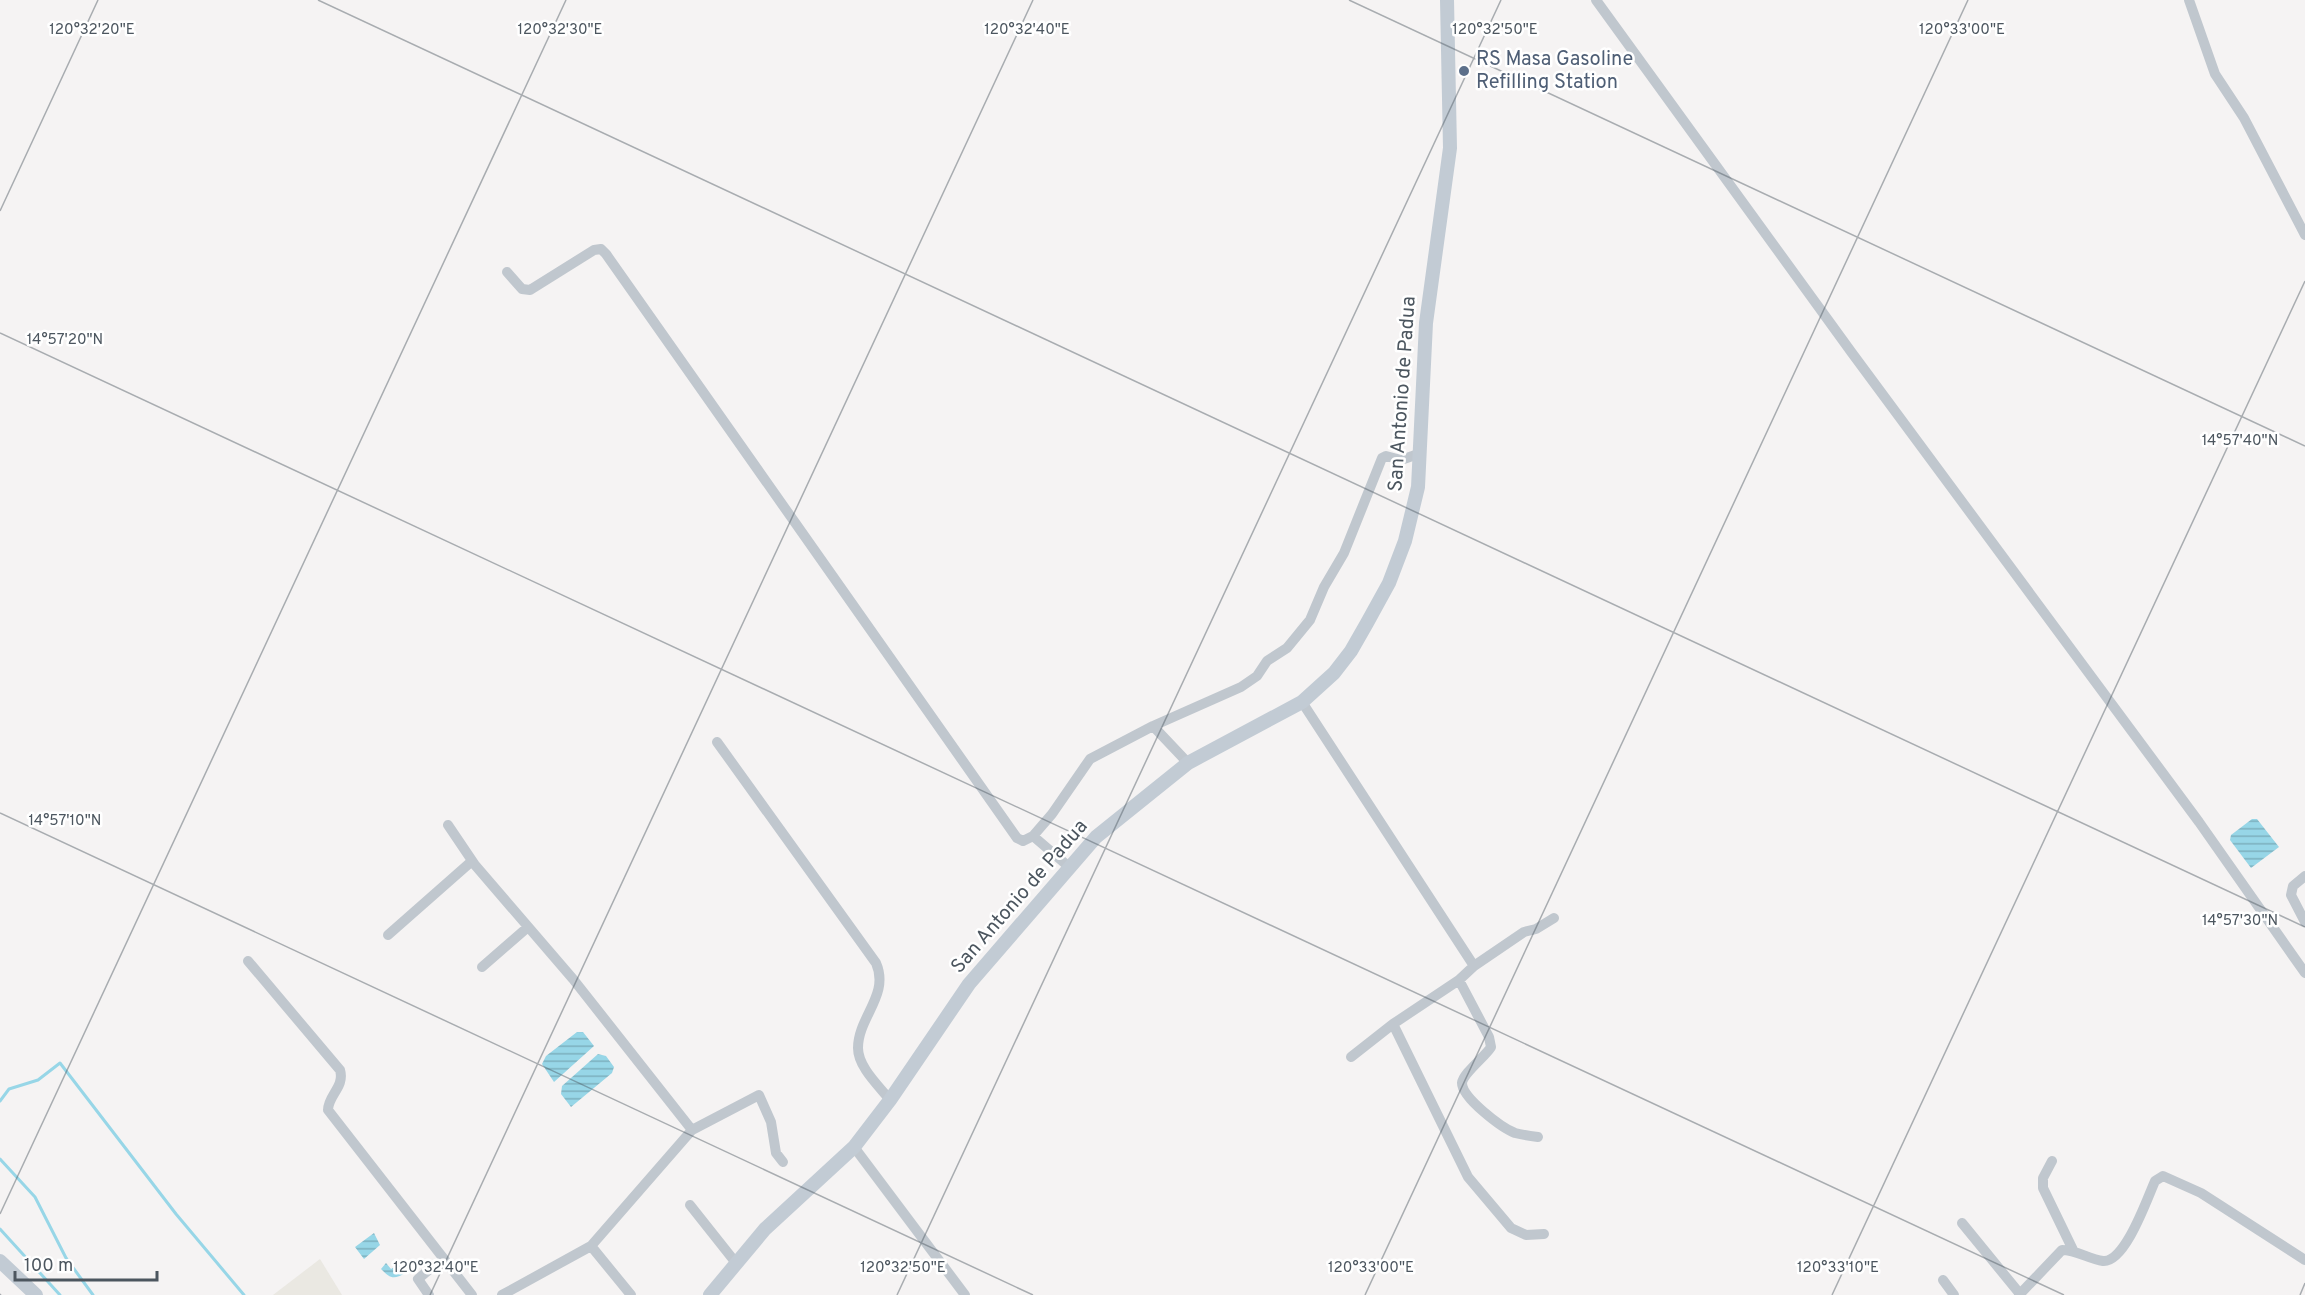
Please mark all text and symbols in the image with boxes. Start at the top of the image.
text: 120°32'20"E [49,21,135,40]
text: 120°32'30"E [517,21,603,40]
text: 120°32'40"E [984,21,1070,40]
text: 120°32'50"E [1452,21,1538,40]
text: 120°33'00"E [1919,21,2005,40]
place label: RS Masa Gasoline Refilling Station [1476,47,1633,96]
marker: RS Masa Gasoline Refilling Station [1457,64,1471,78]
street label: San Antonio de Padua [1383,295,1423,493]
text: 14°57'20"N [27,331,103,350]
text: 14°57'40"N [2202,432,2278,451]
text: 14°57'10"N [29,812,101,831]
street label: San Antonio de Padua [946,815,1094,979]
text: 14°57'30"N [2202,912,2278,931]
scale bar [15,1244,158,1282]
text: 100 m [24,1255,73,1278]
text: 120°32'40"E [393,1259,479,1278]
text: 120°32'50"E [860,1259,946,1278]
text: 120°33'00"E [1328,1259,1414,1278]
text: 120°33'10"E [1797,1259,1879,1278]

